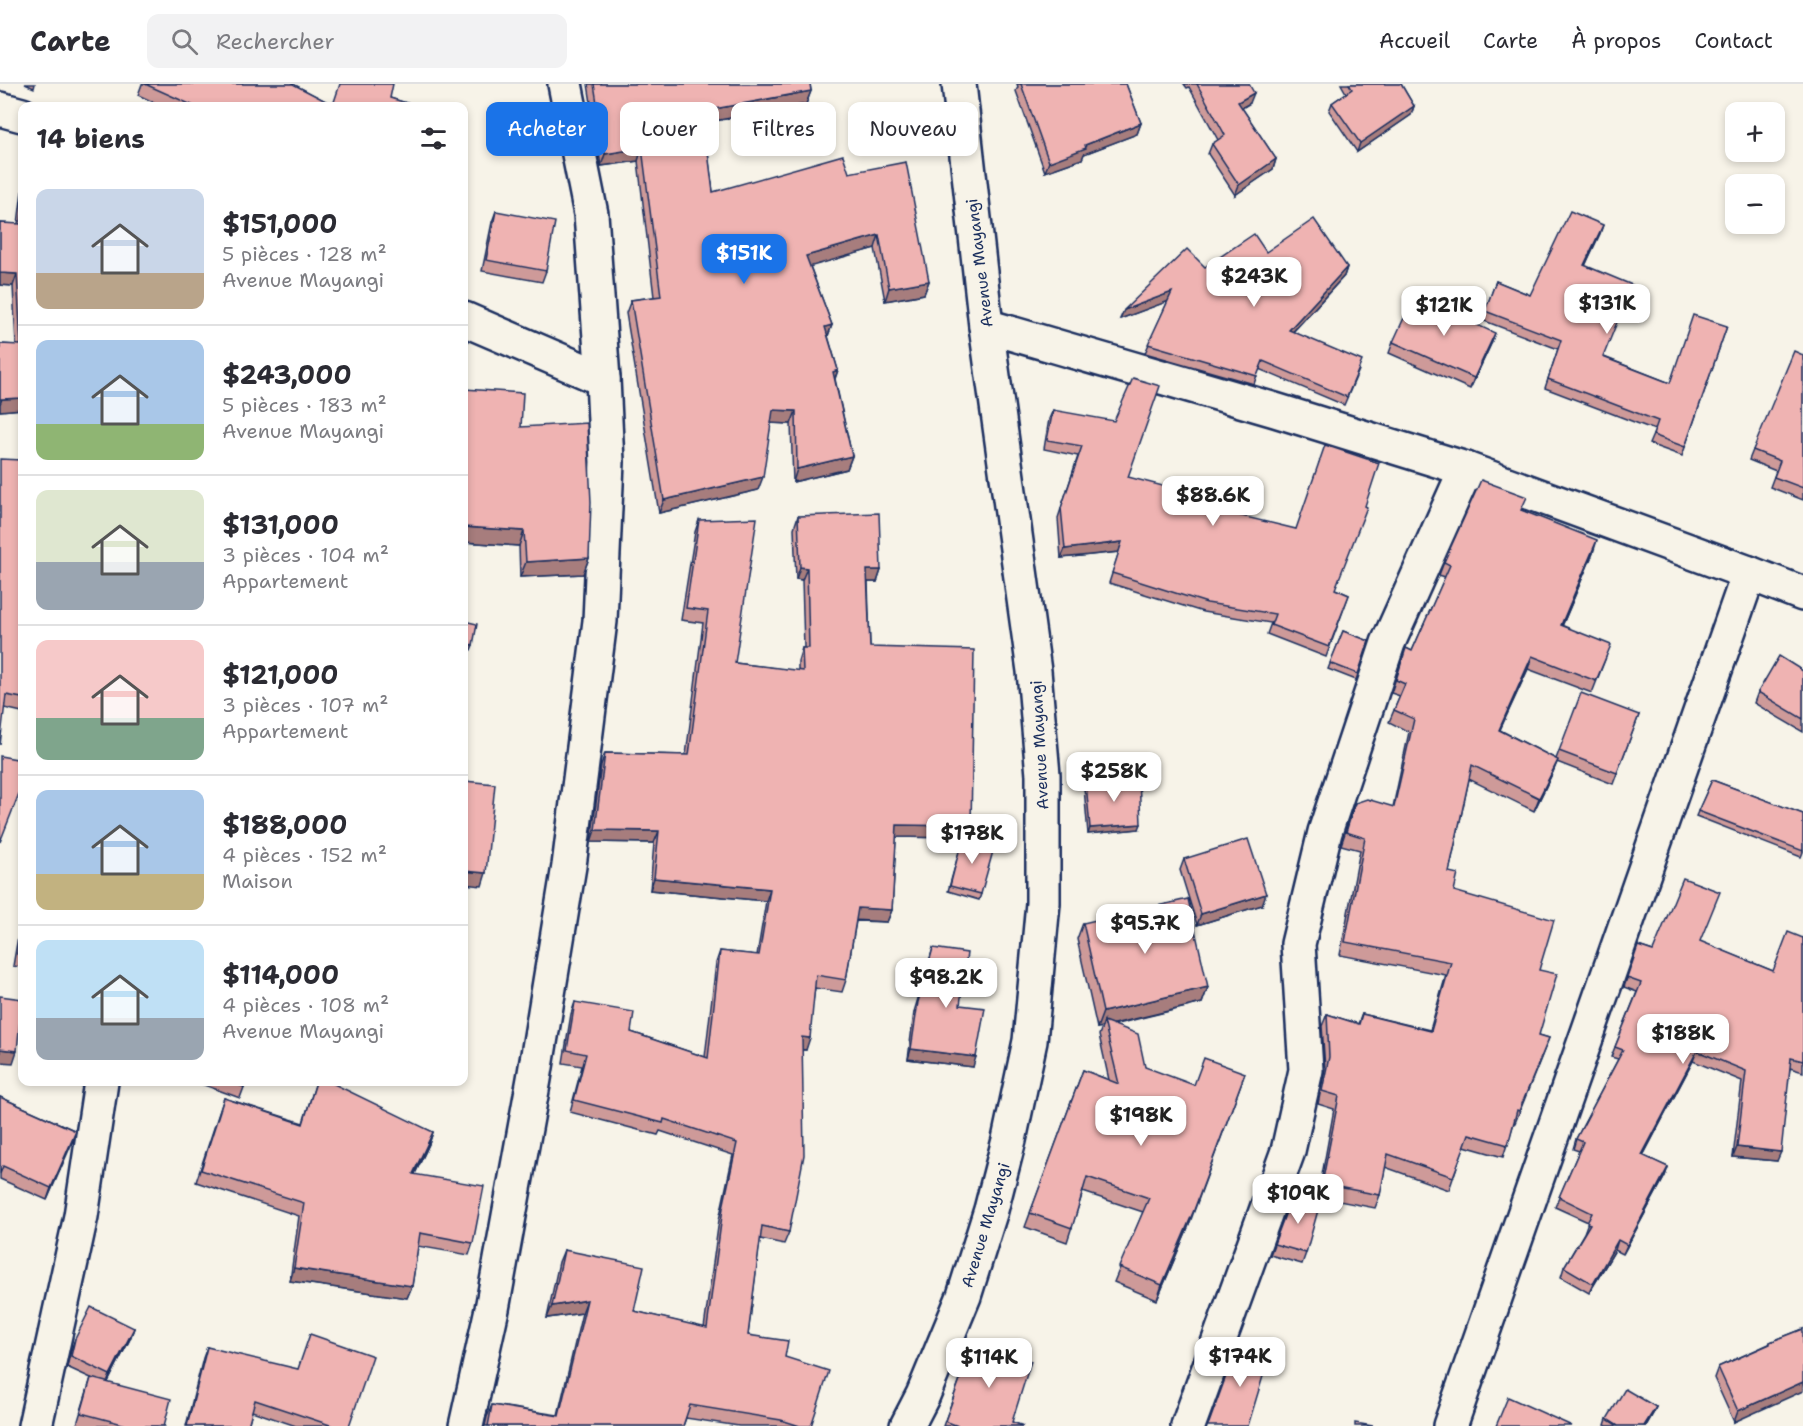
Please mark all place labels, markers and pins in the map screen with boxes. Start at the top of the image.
pin: $151K [702,234,786,285]
pin: $243K [1212,257,1296,308]
pin: $131K [1565,284,1649,335]
pin: $121K [1402,286,1486,337]
pin: $88.6K [1164,476,1262,527]
pin: $258K [1072,752,1156,803]
pin: $178K [930,814,1014,865]
pin: $95.7K [1096,904,1194,955]
pin: $98.2K [897,958,995,1009]
pin: $188K [1641,1014,1725,1065]
pin: $198K [1099,1096,1183,1147]
pin: $109K [1256,1174,1340,1225]
pin: $174K [1198,1337,1282,1388]
pin: $114K [947,1338,1031,1389]

